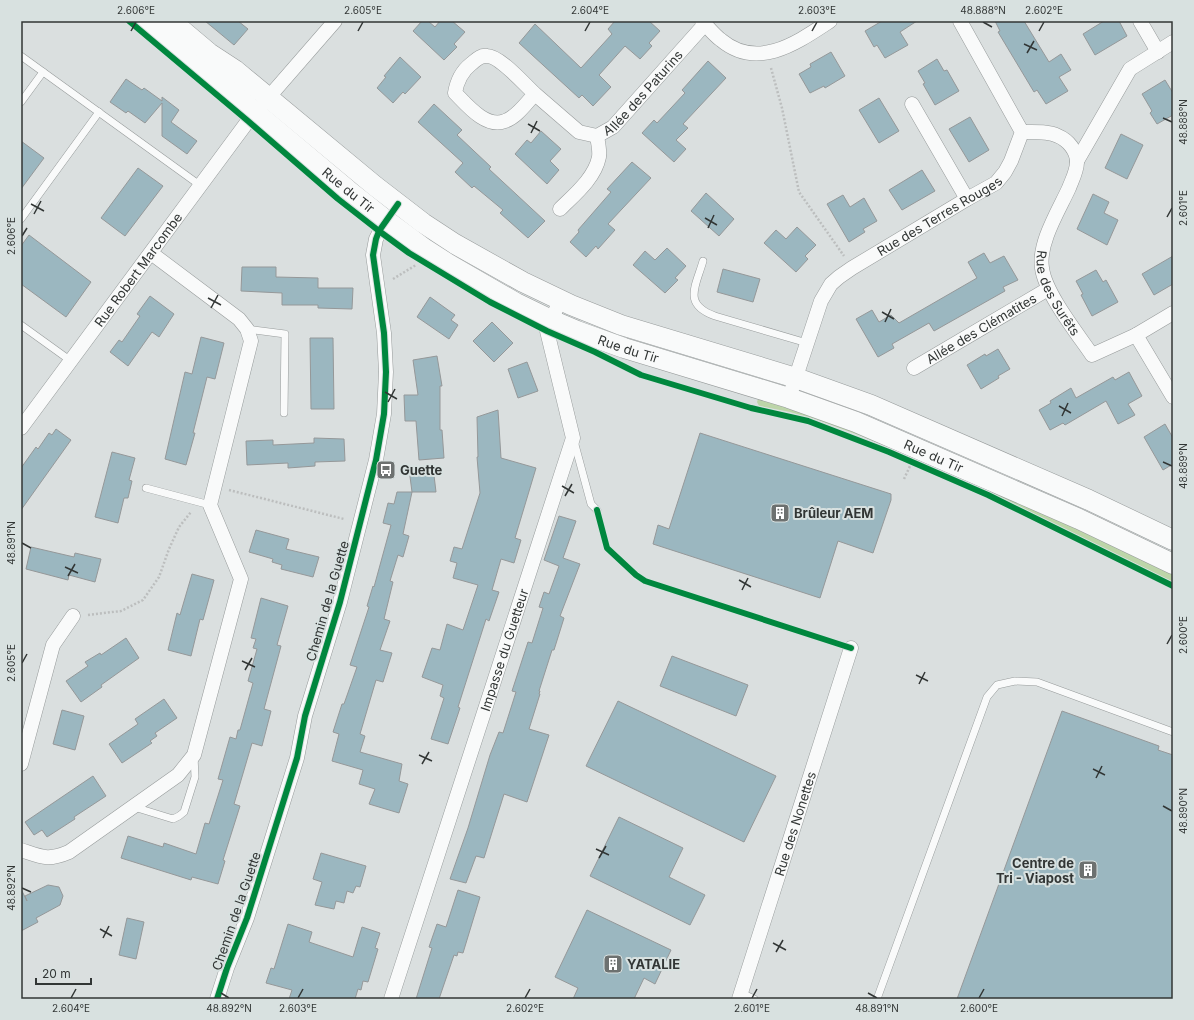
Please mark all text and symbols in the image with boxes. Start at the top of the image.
text: 2.606°E [117,4,155,16]
text: 2.605°E [344,4,382,16]
text: 2.604°E [571,4,609,16]
text: 2.603°E [798,4,836,16]
text: 48.888°N [960,4,1006,16]
text: 2.602°E [1025,4,1063,16]
street label: Allée des Paturins [600,47,686,139]
text: 48.888°N [1177,99,1189,145]
street label: Rue du Tir [319,164,378,216]
street label: Rue des Terres Rouges [874,173,1006,259]
text: 2.601°E [1177,190,1189,226]
street label: Rue Robert Marcombe [91,209,186,330]
text: 2.606°E [5,217,17,255]
street label: Rue des Surêts [1033,249,1084,339]
street label: Allée des Clématites [923,290,1039,367]
street label: Rue du Tir [596,331,661,366]
street label: Rue du Tir [902,436,966,476]
text: 48.889°N [1177,443,1189,489]
bus stop icon: Guette [375,459,397,481]
place label: Guette [400,462,443,478]
building icon: Brûleur AEM [769,502,791,524]
place label: Brûleur AEM [794,505,873,521]
text: 48.891°N [5,521,17,565]
street label: Chemin de la Guette [302,539,352,663]
street label: Impasse du Guetteur [477,587,532,713]
text: 2.600°E [1177,616,1189,654]
text: 2.605°E [5,644,17,682]
street label: Rue des Nonettes [771,769,819,878]
text: 48.890°N [1177,788,1189,834]
street label: Chemin de la Guette [208,850,264,972]
place label: Centre de Tri - Viapost [996,855,1074,886]
building icon: Centre de Tri - Viapost [1077,859,1099,881]
text: 48.892°N [5,865,17,911]
building icon: YATALIE [602,953,624,975]
place label: YATALIE [627,956,680,972]
scale bar [36,960,91,986]
text: 20 m [42,966,71,981]
text: 2.604°E [52,1002,90,1014]
text: 48.892°N [206,1002,252,1014]
text: 2.603°E [279,1002,317,1014]
text: 2.602°E [506,1002,544,1014]
text: 2.601°E [734,1002,770,1014]
text: 48.891°N [855,1002,899,1014]
text: 2.600°E [960,1002,998,1014]

